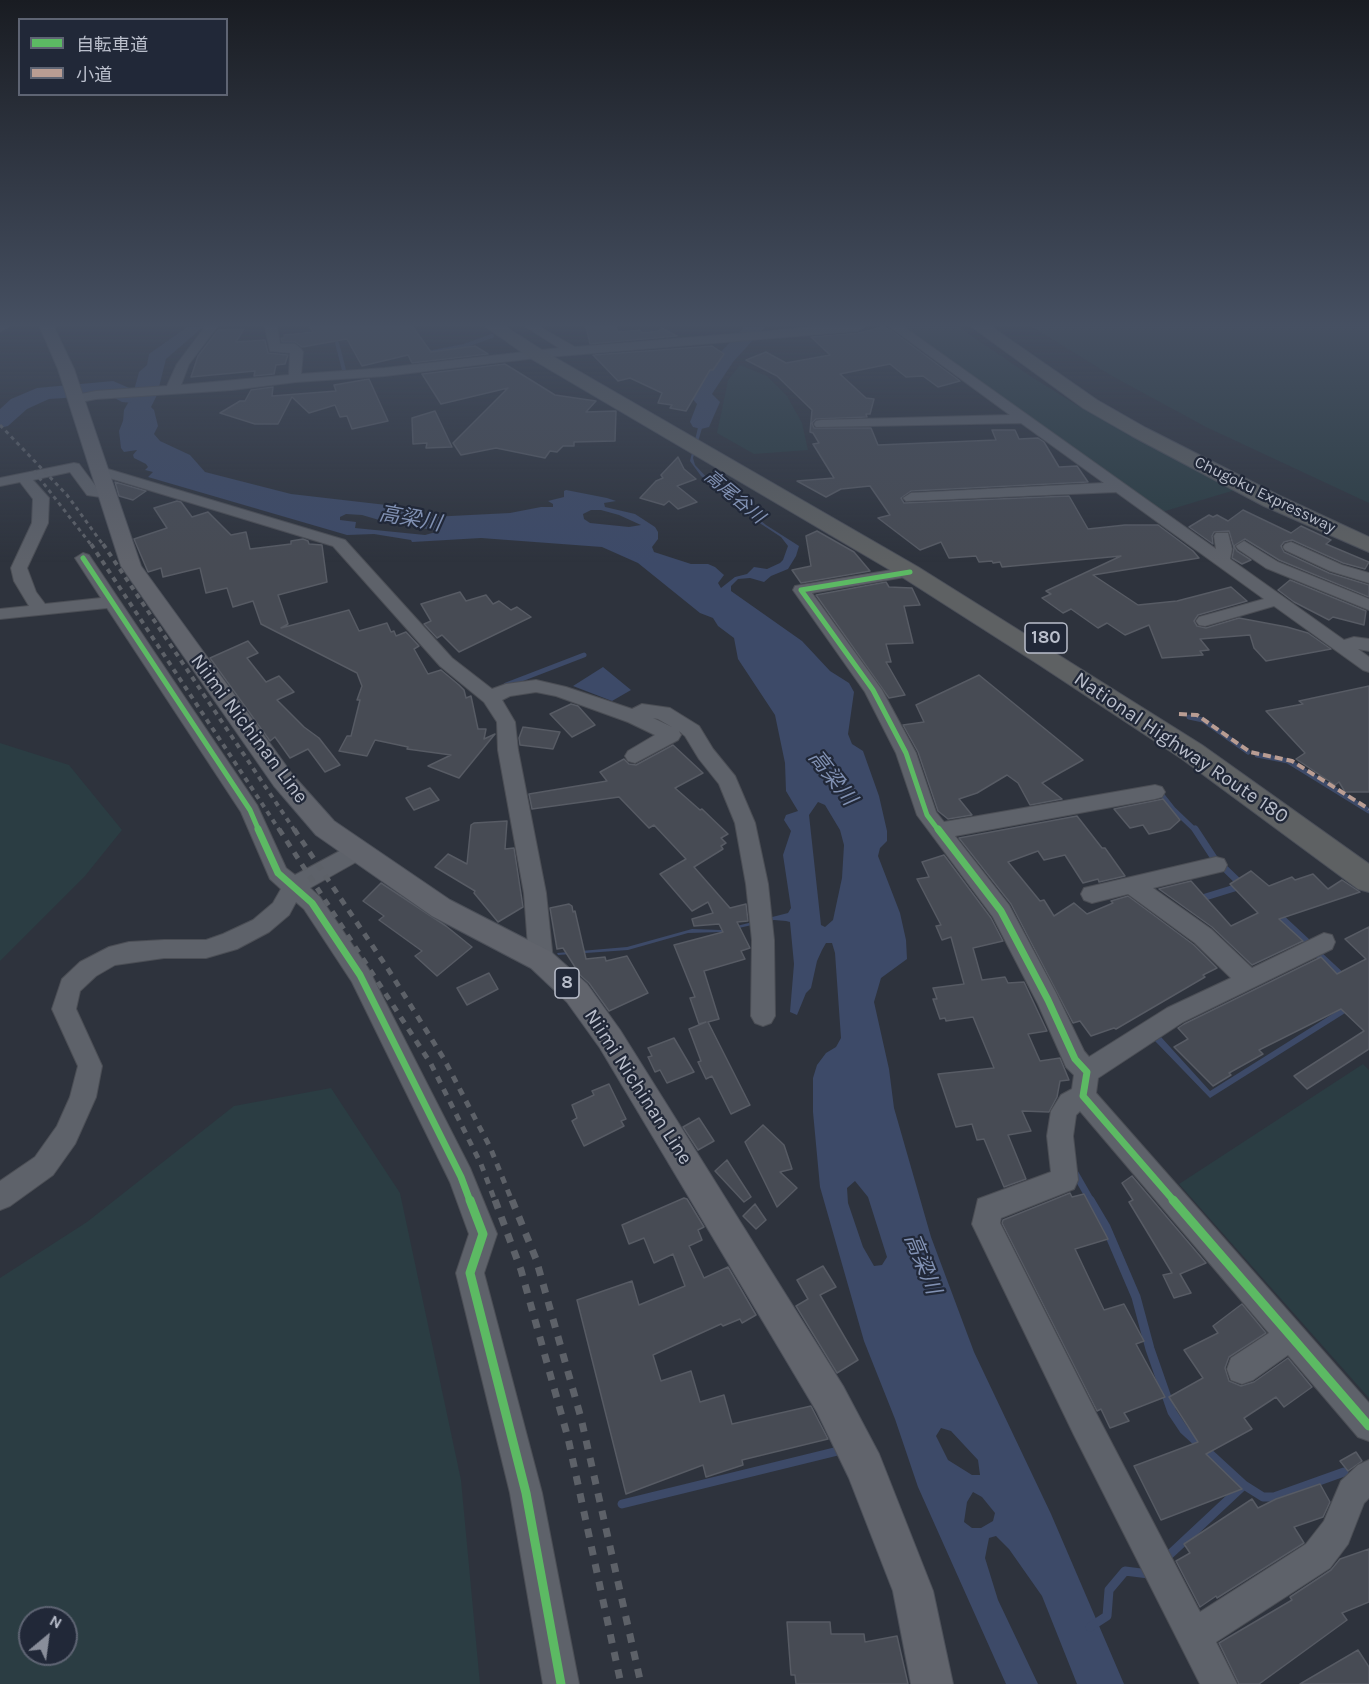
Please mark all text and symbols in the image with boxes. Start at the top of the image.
legend [18,18,228,96]
text: 自転車道 [76,34,148,56]
text: 小道 [76,64,112,86]
street label: Chugoku Expressway [1191,452,1339,538]
water label: 高尾谷川 [699,466,769,528]
water label: 高梁川 [377,501,443,537]
road number: 180 [1025,623,1067,653]
street label: Niimi Nichinan Line [185,650,313,808]
street label: National Highway Route 180 [1069,667,1293,829]
water label: 高梁川 [803,745,861,811]
road number: 8 [555,968,579,998]
street label: Niimi Nichinan Line [579,1005,697,1169]
water label: 高梁川 [899,1230,945,1298]
north arrow [18,1606,78,1666]
text: N [46,1610,66,1633]

